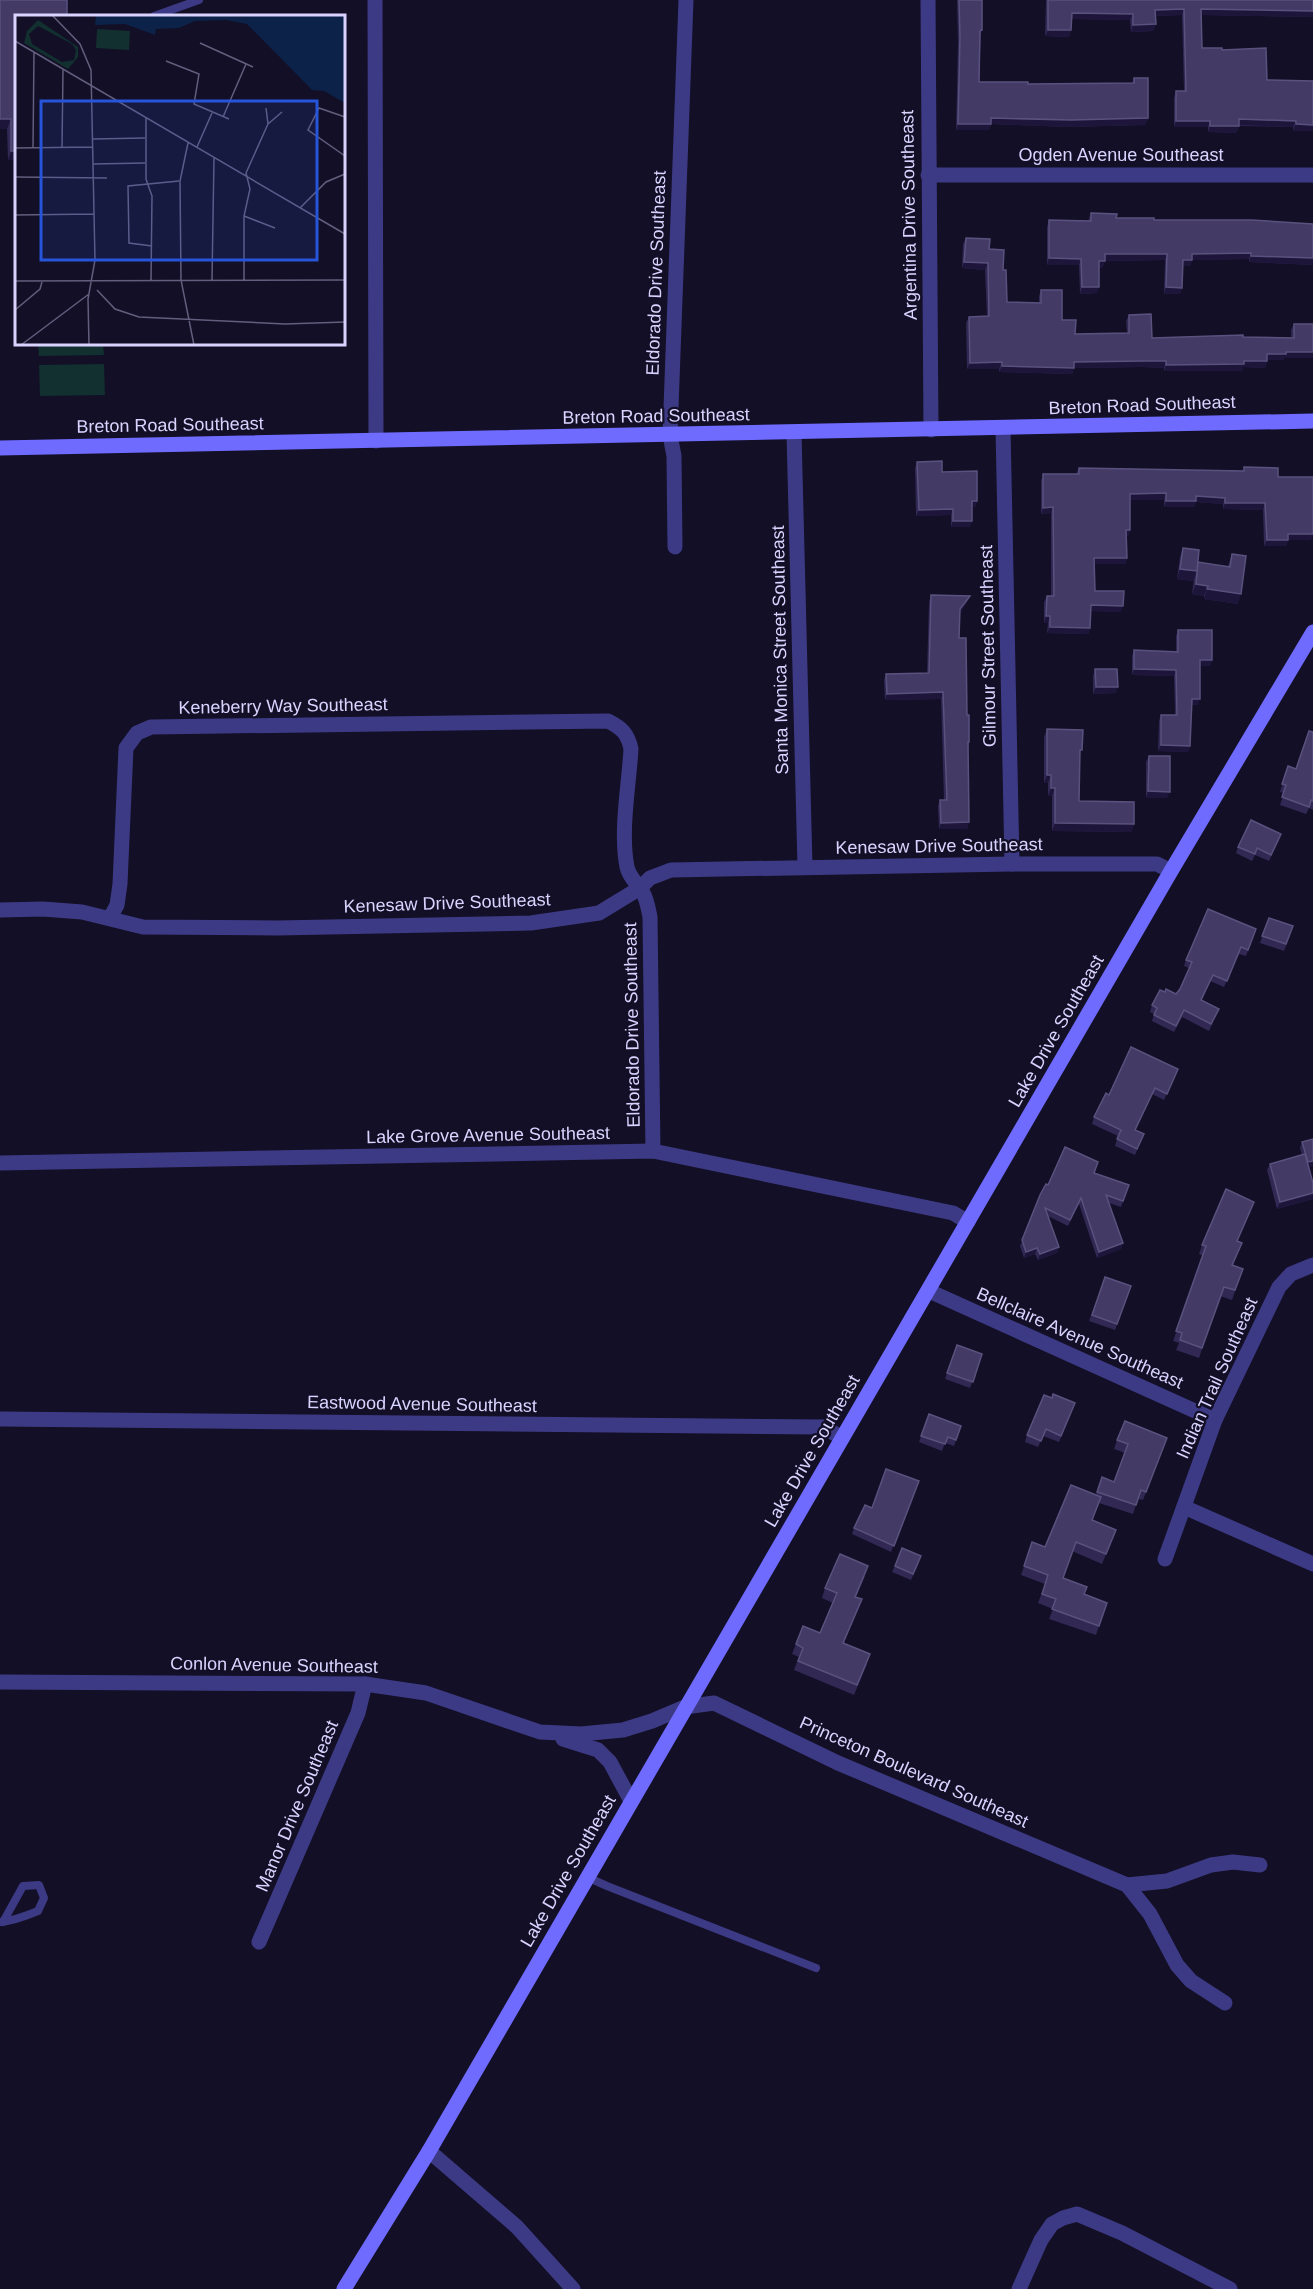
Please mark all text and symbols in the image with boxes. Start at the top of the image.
inset map [15,15,345,345]
street label: Argentina Drive Southeast [897,110,921,320]
street label: Ogden Avenue Southeast [1019,145,1223,165]
street label: Eldorado Drive Southeast [642,170,670,376]
street label: Breton Road Southeast [1048,392,1236,418]
street label: Breton Road Southeast [562,404,750,428]
street label: Breton Road Southeast [76,413,264,437]
street label: Santa Monica Street Southeast [768,525,792,775]
street label: Gilmour Street Southeast [976,545,1000,747]
street label: Keneberry Way Southeast [178,694,388,718]
street label: Kenesaw Drive Southeast [835,834,1043,858]
street label: Kenesaw Drive Southeast [343,889,551,917]
street label: Eldorado Drive Southeast [620,922,644,1128]
street label: Lake Drive Southeast [1004,951,1108,1111]
street label: Lake Grove Avenue Southeast [366,1123,610,1147]
street label: Bellclaire Avenue Southeast [974,1283,1186,1393]
street label: Indian Trail Southeast [1172,1294,1262,1462]
street label: Lake Drive Southeast [760,1371,864,1531]
street label: Eastwood Avenue Southeast [307,1392,537,1416]
street label: Conlon Avenue Southeast [170,1653,378,1677]
street label: Princeton Boulevard Southeast [797,1712,1031,1832]
street label: Manor Drive Southeast [252,1717,342,1895]
street label: Lake Drive Southeast [516,1791,620,1951]

